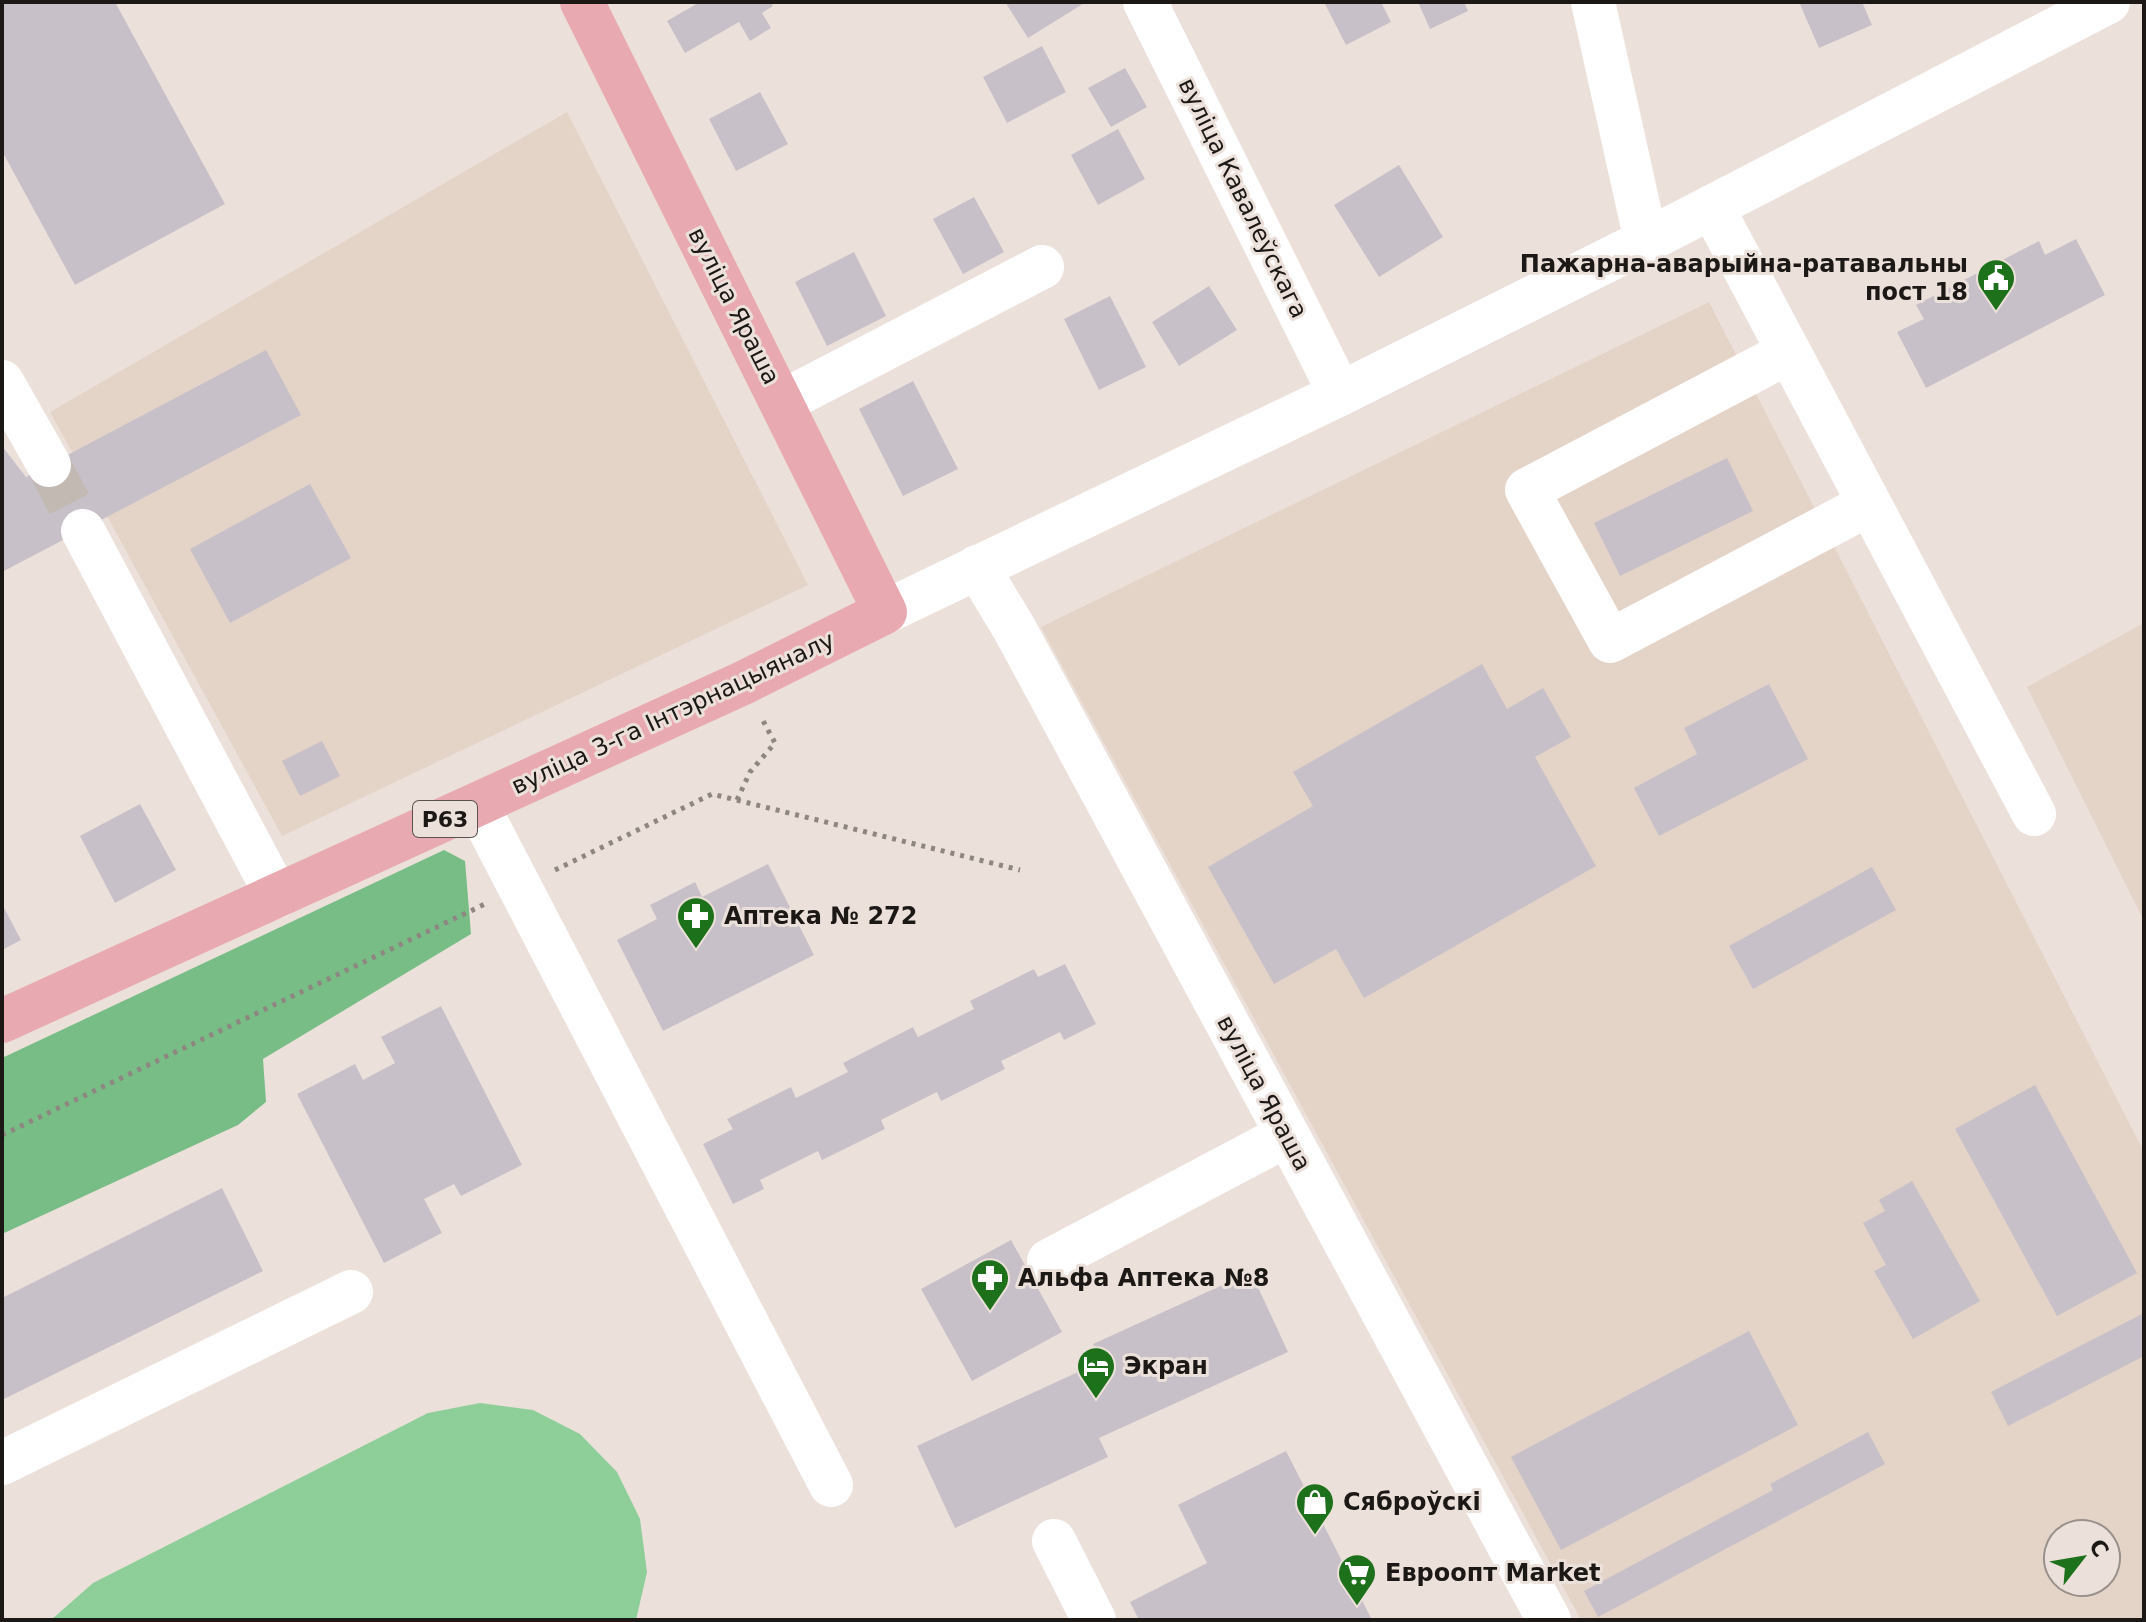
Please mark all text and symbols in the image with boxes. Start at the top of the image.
street label: вуліца Кавалеўскага [1173,73,1313,323]
street label: вуліца Яраша [682,223,786,389]
place label: Пажарна-аварыйна-ратавальны пост 18 [1520,250,1968,306]
public building icon: Пажарна-аварыйна-ратавальны пост 18 [1975,257,2017,312]
street label: вуліца 3-га Інтэрнацыяналу [507,626,839,800]
road number: Р63 [413,801,477,837]
pharmacy icon: Аптека № 272 [675,895,717,950]
place label: Аптека № 272 [724,902,918,930]
street label: вуліца Яраша [1211,1010,1317,1176]
pharmacy icon: Альфа Аптека №8 [969,1257,1011,1312]
place label: Альфа Аптека №8 [1018,1264,1269,1292]
hotel icon: Экран [1075,1345,1117,1400]
place label: Экран [1124,1352,1208,1380]
shop icon: Сяброўскі [1294,1481,1336,1536]
place label: Сяброўскі [1343,1488,1481,1516]
north arrow [2042,1518,2122,1598]
text: С [2084,1535,2114,1561]
supermarket icon: Евроопт Market [1336,1552,1378,1607]
place label: Евроопт Market [1385,1559,1601,1587]

